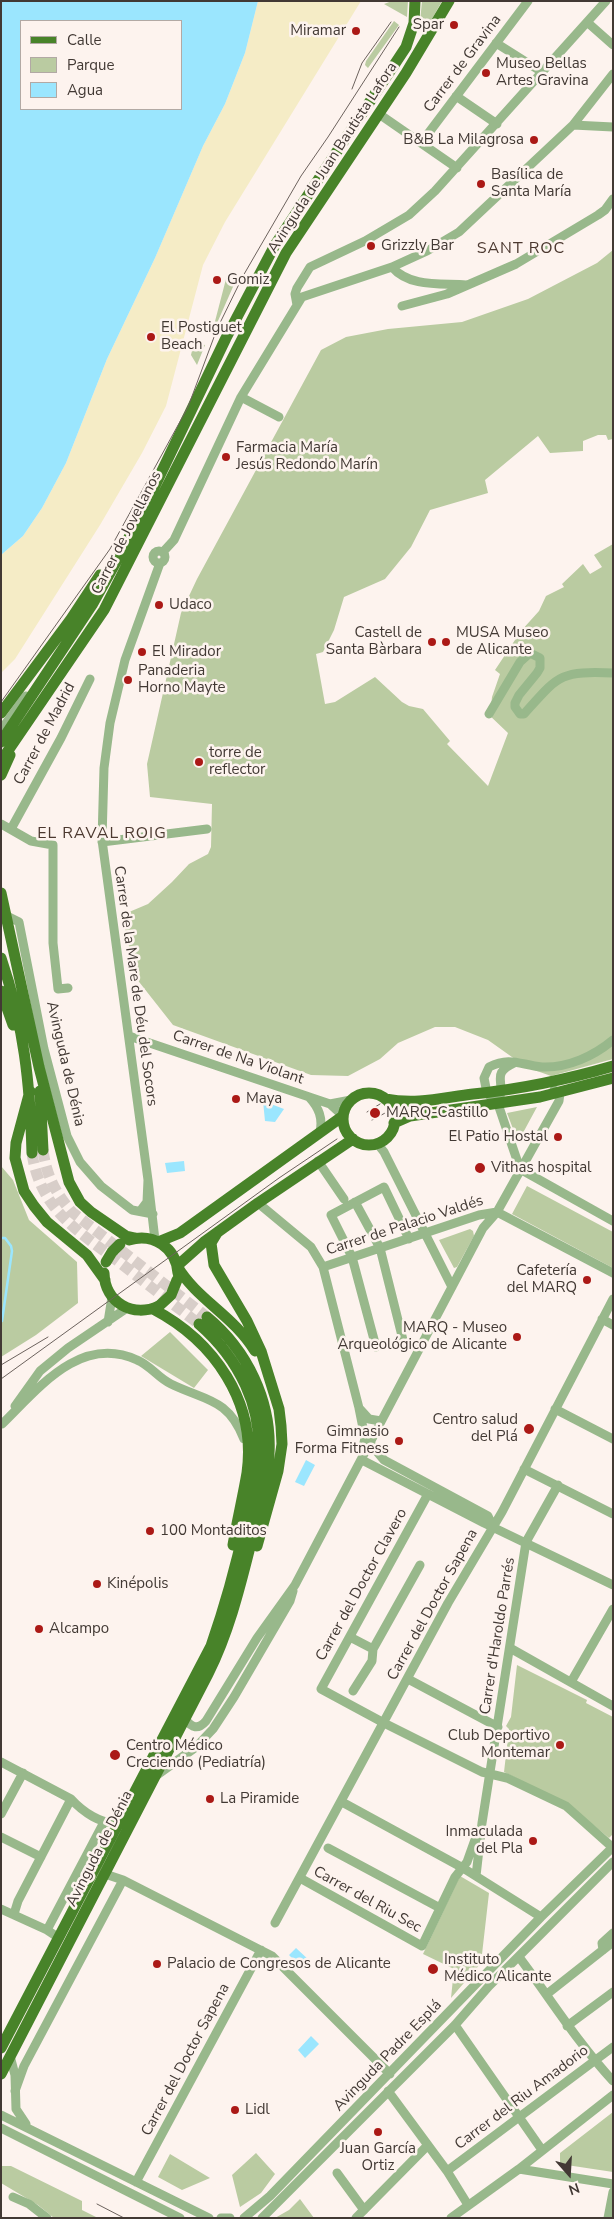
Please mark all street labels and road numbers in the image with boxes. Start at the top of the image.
street label: Carrer de Gravina [420,11,506,117]
street label: Avinguda de Juan Bautista Lafora [264,59,402,257]
street label: Carrer de Jovellanos [88,468,166,598]
street label: Carrer de Madrid [10,680,80,788]
street label: Carrer de la Mare de Déu del Socors [109,865,161,1107]
street label: Avinguda de Dénia [42,1000,88,1128]
street label: Carrer de Na Violant [170,1027,306,1089]
street label: Carrer de Palacio Valdés [324,1192,486,1260]
street label: Carrer del Doctor Clavero [313,1506,411,1664]
street label: Carrer del Doctor Sapena [384,1526,482,1684]
street label: Carrer d'Haroldo Parrés [477,1556,519,1716]
street label: Avinguda de Dénia [63,1788,137,1910]
street label: Carrer del Riu Sec [310,1863,424,1937]
street label: Carrer del Doctor Sapena [138,1981,234,2139]
street label: Avinguda Padre Esplá [330,1997,446,2115]
street label: Carrer del Riu Amadorio [452,2042,592,2154]

